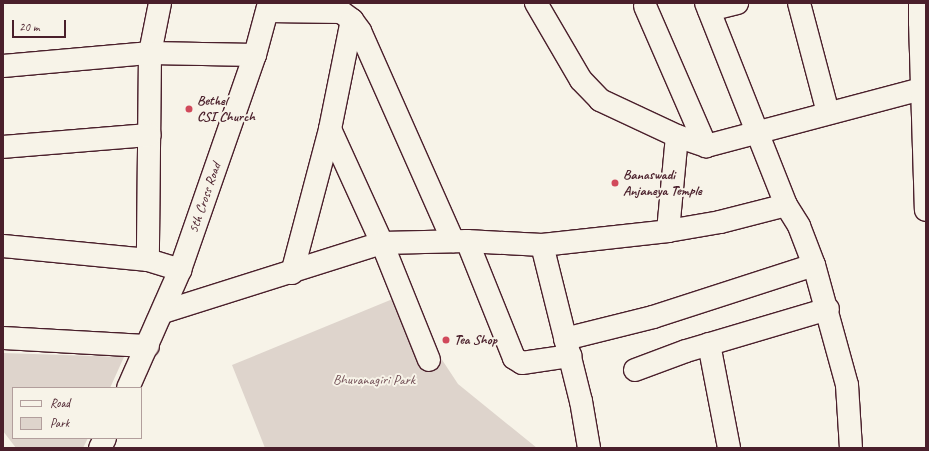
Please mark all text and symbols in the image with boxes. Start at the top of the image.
scale bar [14,12,68,38]
text: 20 m [19,19,39,35]
place label: Bethel CSI Church [197,93,255,126]
marker: Bethel CSI Church [184,104,194,114]
street label: 5th Cross Road [185,160,225,236]
place label: Banaswadi Anjaneya Temple [623,167,701,200]
marker: Banaswadi Anjaneya Temple [610,178,620,188]
place label: Tea Shop [454,332,497,348]
marker: Tea Shop [441,335,451,345]
park label: Bhuvanagiri Park [333,372,415,388]
legend [12,387,142,439]
text: Road [50,395,70,411]
text: Park [50,415,69,431]

